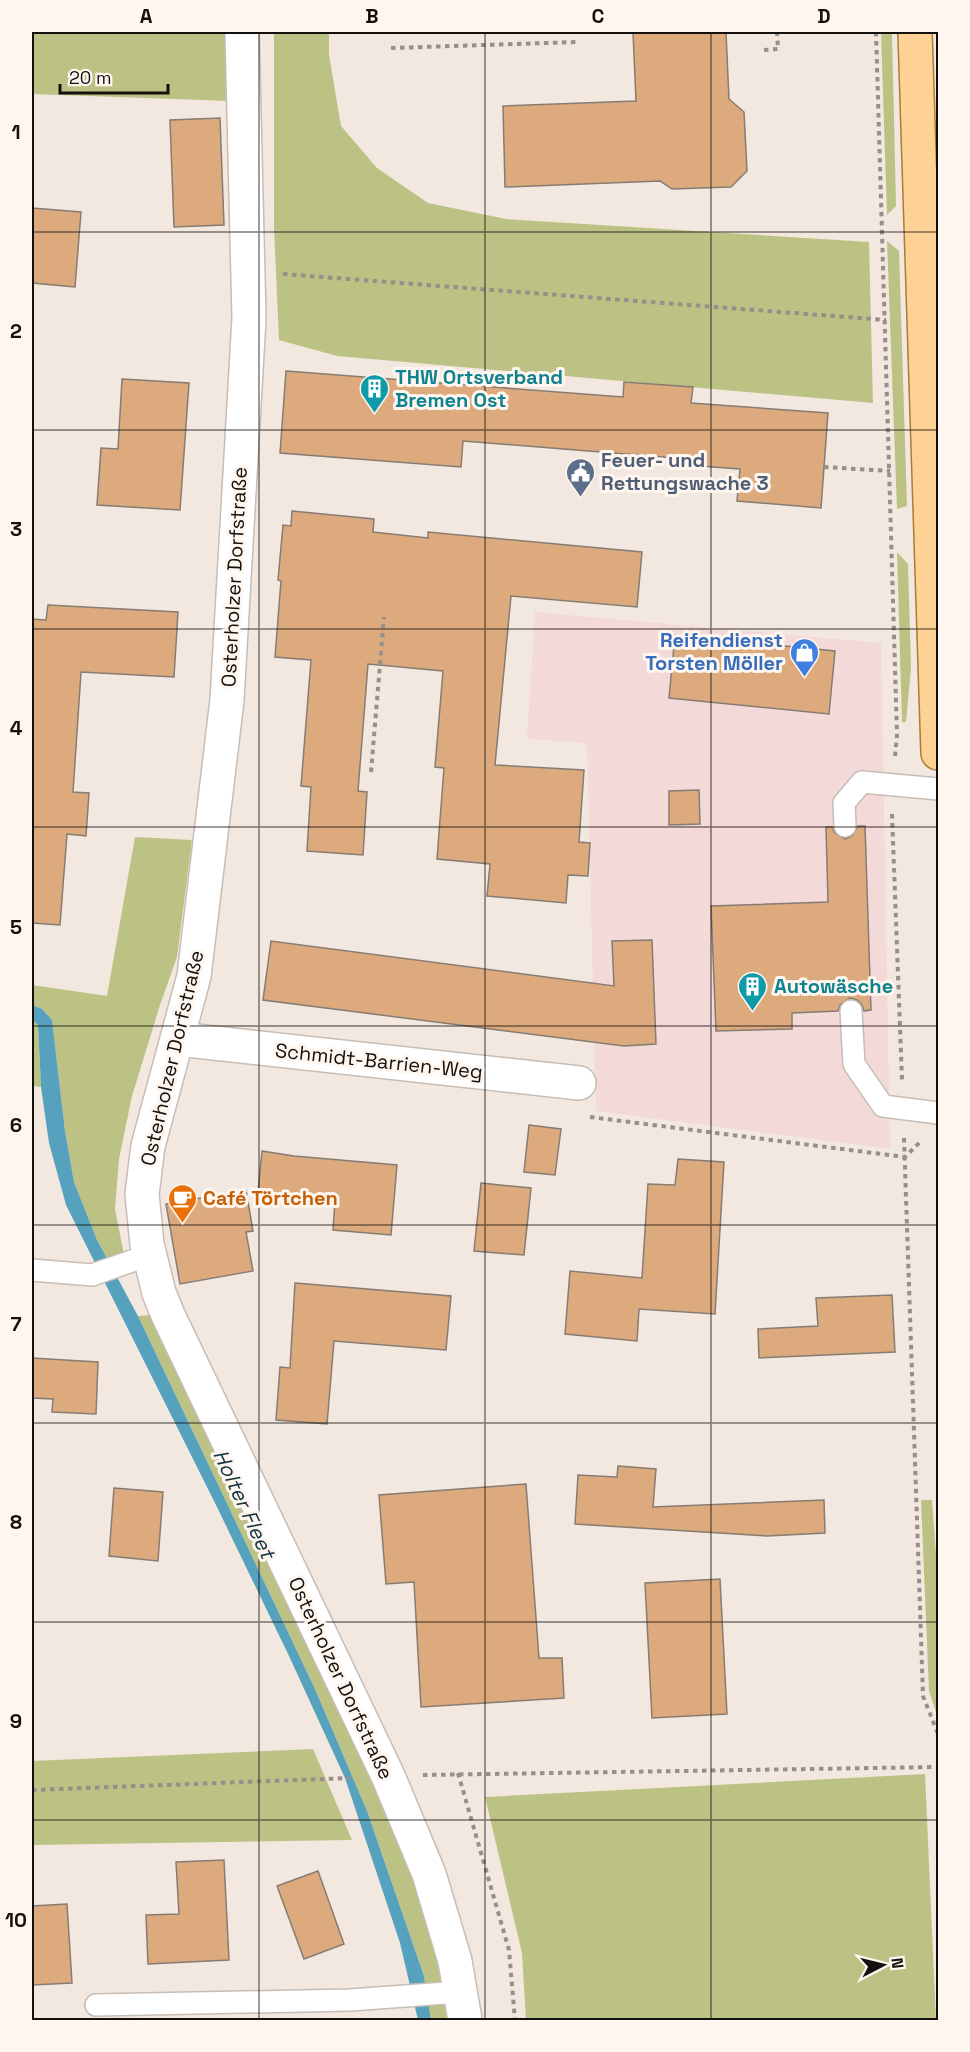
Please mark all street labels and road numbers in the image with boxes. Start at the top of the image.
street label: Osterholzer Dorfstraße [215,466,253,688]
street label: Osterholzer Dorfstraße [135,948,209,1168]
street label: Schmidt-Barrien-Weg [274,1037,484,1085]
street label: Osterholzer Dorfstraße [283,1573,399,1783]

